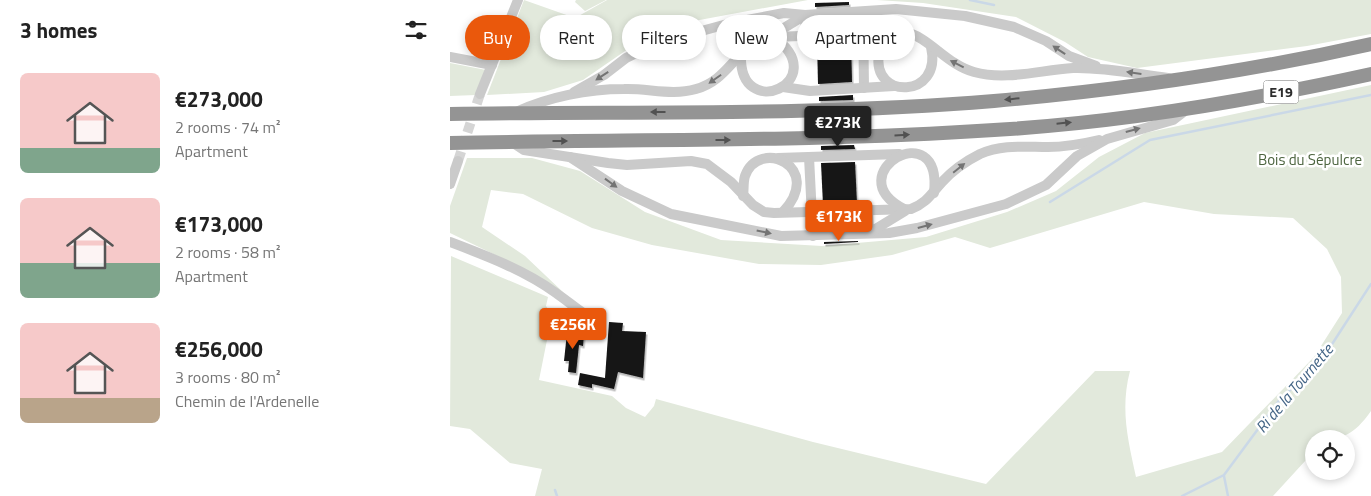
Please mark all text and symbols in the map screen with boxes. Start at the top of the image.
text: 3 homes [20,14,97,46]
chip: Buy [465,15,530,60]
chip: Rent [540,15,612,60]
chip: Filters [622,15,706,60]
chip: New [716,15,787,60]
chip: Apartment [797,15,915,60]
icon: filters [402,16,430,44]
one-way arrow [1052,45,1066,54]
one-way arrow [950,60,964,68]
one-way arrow [1126,69,1142,77]
one-way arrow [595,71,609,80]
one-way arrow [709,74,722,84]
road number: E19 [1264,80,1298,104]
text: €273,000 [175,83,263,115]
icon: home [60,93,120,153]
one-way arrow [1004,95,1020,103]
pin: €273K [803,106,873,148]
one-way arrow [649,108,665,116]
text: €273K [815,110,861,134]
text: 2 rooms · 74 m² [175,115,280,139]
one-way arrow [1057,119,1073,127]
one-way arrow [1126,126,1141,134]
one-way arrow [895,130,911,138]
one-way arrow [715,136,731,144]
one-way arrow [552,137,568,145]
text: Apartment [175,139,248,163]
park label: Bois du Sépulcre [1258,148,1362,171]
one-way arrow [952,162,965,173]
one-way arrow [604,178,618,188]
pin: €173K [804,200,874,242]
text: €173K [816,204,862,228]
text: €173,000 [175,208,263,240]
icon: home [60,218,120,278]
one-way arrow [918,222,933,230]
one-way arrow [756,228,771,236]
text: 2 rooms · 58 m² [175,240,280,264]
text: Apartment [175,264,248,288]
pin: €256K [538,308,608,350]
text: €256K [550,312,596,336]
text: €256,000 [175,333,263,365]
water label: Ri de la Tournette [1250,337,1340,438]
icon: home [60,343,120,403]
text: 3 rooms · 80 m² [175,365,280,389]
text: Chemin de l'Ardenelle [175,389,319,413]
map controls [1305,430,1355,480]
button: locate [1305,430,1355,480]

